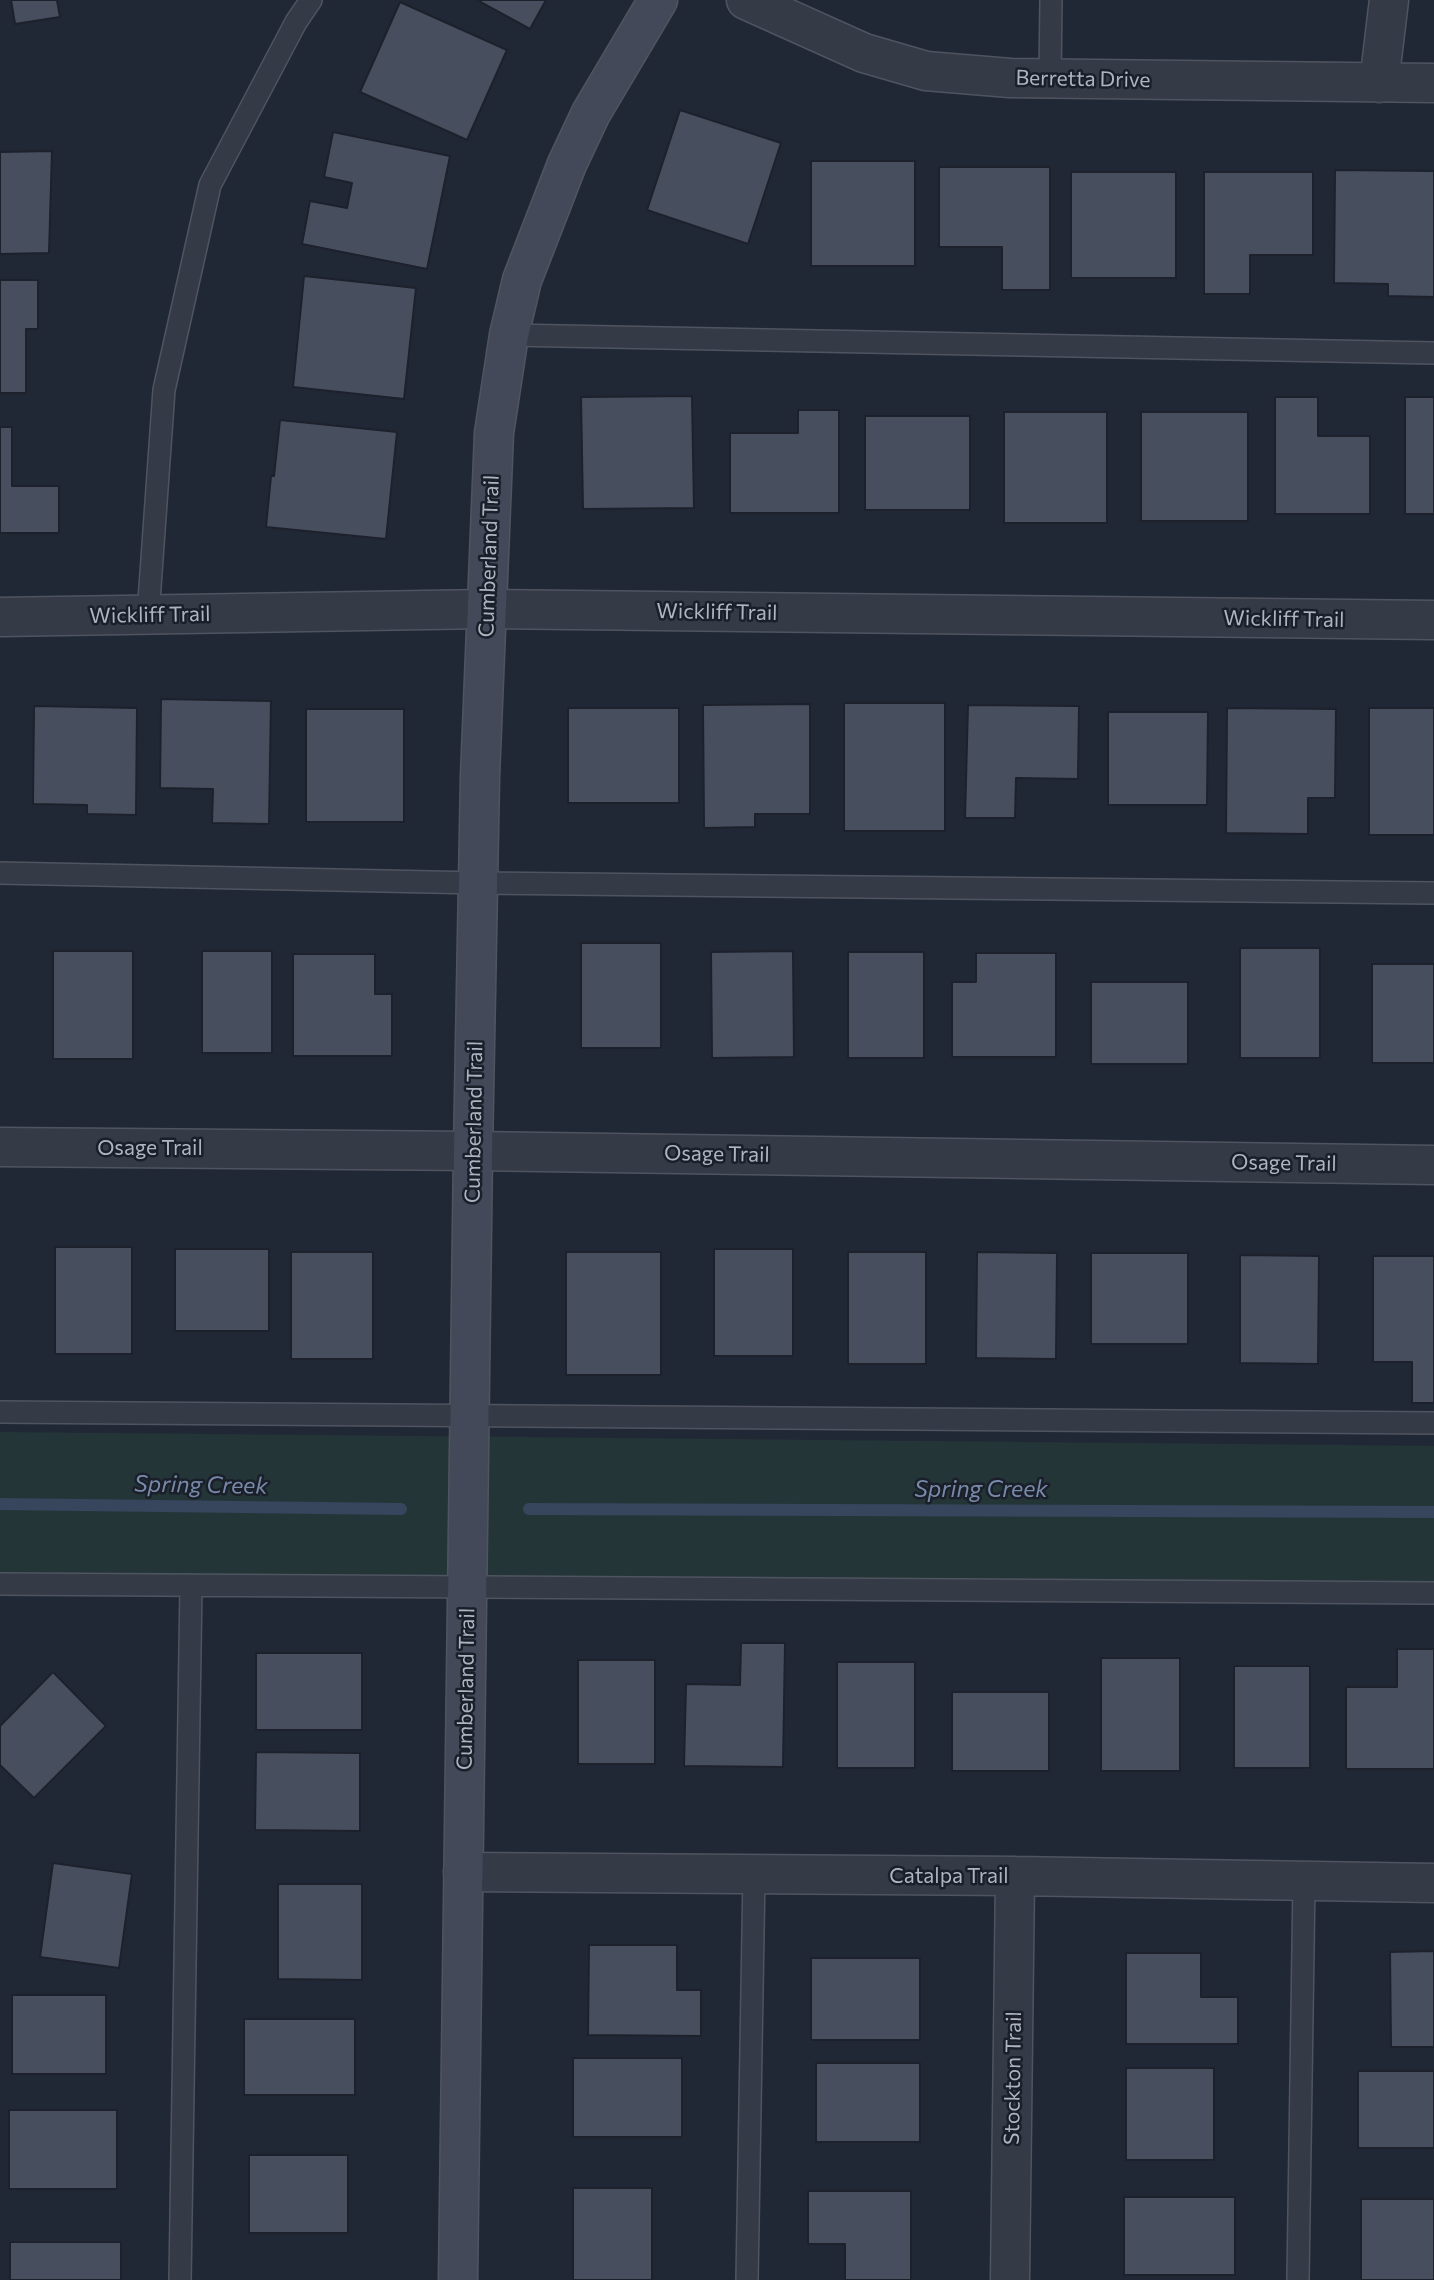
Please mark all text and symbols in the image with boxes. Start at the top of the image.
street label: Berretta Drive [1015,65,1151,93]
street label: Cumberland Trail [474,474,504,638]
street label: Wickliff Trail [656,598,778,626]
street label: Wickliff Trail [89,601,211,629]
street label: Wickliff Trail [1223,605,1345,633]
street label: Cumberland Trail [460,1041,488,1203]
street label: Osage Trail [97,1135,203,1161]
street label: Osage Trail [664,1140,770,1168]
street label: Osage Trail [1231,1149,1337,1177]
water label: Spring Creek [134,1470,268,1500]
water label: Spring Creek [914,1475,1048,1503]
street label: Cumberland Trail [452,1608,480,1770]
street label: Catalpa Trail [889,1863,1009,1889]
street label: Stockton Trail [999,2011,1027,2145]

